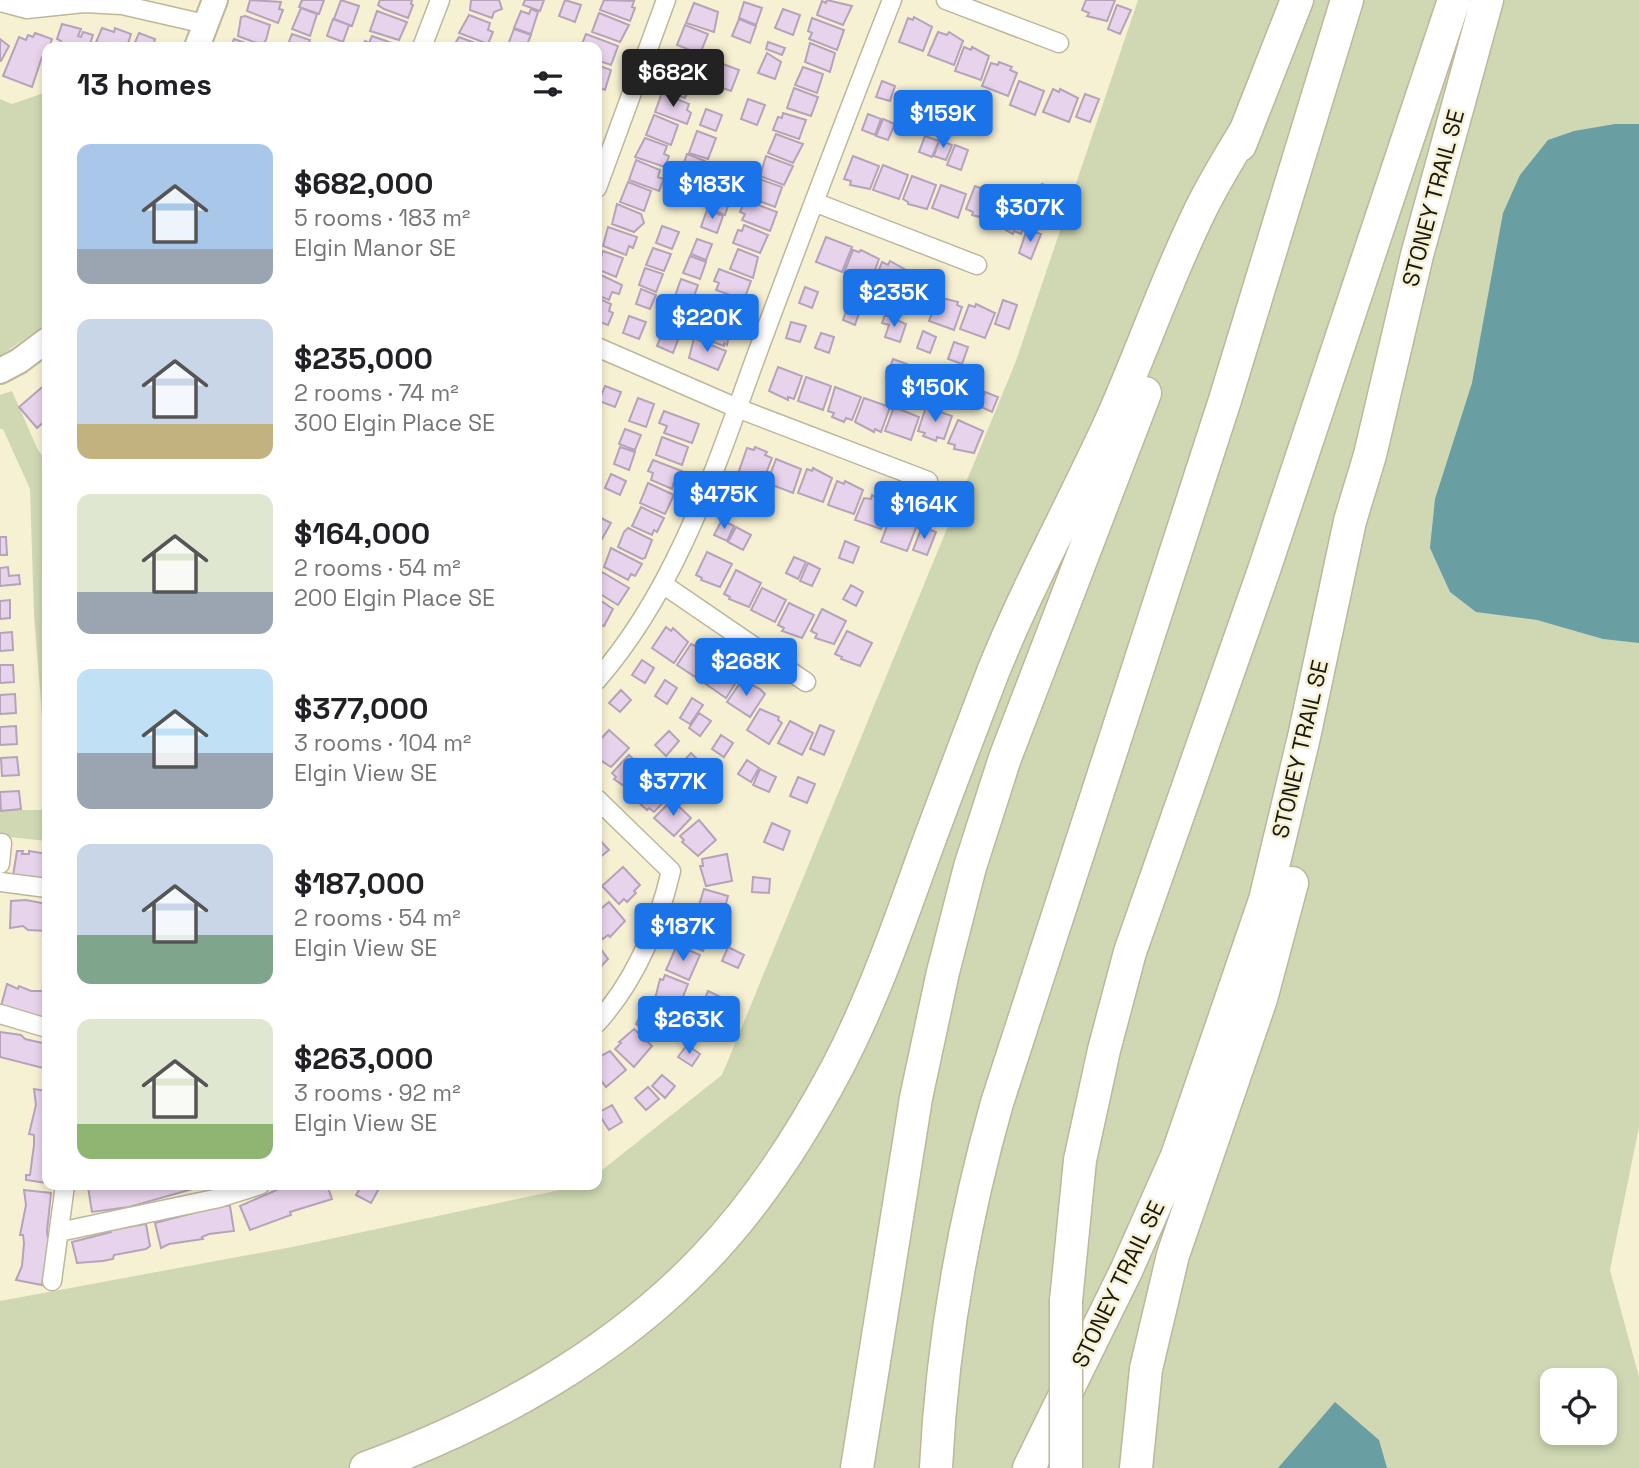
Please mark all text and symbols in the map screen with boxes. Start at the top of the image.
pin: $682K [624,50,722,109]
text: $682K [638,57,708,87]
text: 13 homes [77,65,212,104]
icon: filters [529,65,567,103]
pin: $159K [894,90,992,150]
text: $159K [910,98,976,128]
street label: STONEY TRAIL SE [1395,106,1471,290]
pin: $183K [663,162,761,221]
text: $682,000 [294,164,433,203]
text: $183K [679,169,745,199]
icon: home [133,172,217,256]
pin: $307K [981,184,1079,244]
text: $307K [995,192,1065,222]
text: 5 rooms · 183 m² [294,203,470,233]
text: Elgin Manor SE [294,233,456,263]
pin: $235K [845,270,943,329]
text: $235K [859,277,929,307]
pin: $220K [658,294,756,354]
text: $220K [672,302,742,332]
text: $235,000 [294,339,433,378]
icon: home [133,347,217,431]
pin: $150K [886,364,984,424]
text: $150K [901,372,969,402]
text: 2 rooms · 74 m² [294,378,459,408]
text: 300 Elgin Place SE [294,408,495,438]
pin: $475K [675,472,773,531]
text: $475K [690,479,758,509]
pin: $164K [875,482,973,541]
text: $164K [890,489,958,519]
text: $164,000 [294,514,430,553]
icon: home [133,522,217,606]
text: 2 rooms · 54 m² [294,553,461,583]
text: 200 Elgin Place SE [294,583,495,613]
pin: $268K [697,638,795,698]
text: $268K [711,646,781,676]
street label: STONEY TRAIL SE [1265,657,1335,841]
text: $377,000 [294,689,428,728]
icon: home [133,697,217,781]
text: 3 rooms · 104 m² [294,728,471,758]
text: Elgin View SE [294,758,437,788]
pin: $377K [624,758,722,818]
text: $377K [639,766,707,796]
text: $187,000 [294,864,425,903]
icon: home [133,872,217,956]
text: 2 rooms · 54 m² [294,903,461,933]
pin: $187K [634,904,732,963]
text: $187K [650,911,716,941]
text: Elgin View SE [294,933,437,963]
pin: $263K [640,996,738,1056]
text: $263K [654,1004,724,1034]
text: $263,000 [294,1039,434,1078]
icon: home [133,1047,217,1131]
text: 3 rooms · 92 m² [294,1078,461,1108]
text: Elgin View SE [294,1108,437,1138]
street label: STONEY TRAIL SE [1065,1196,1171,1372]
map controls [1540,1368,1617,1445]
button: locate [1540,1368,1617,1445]

